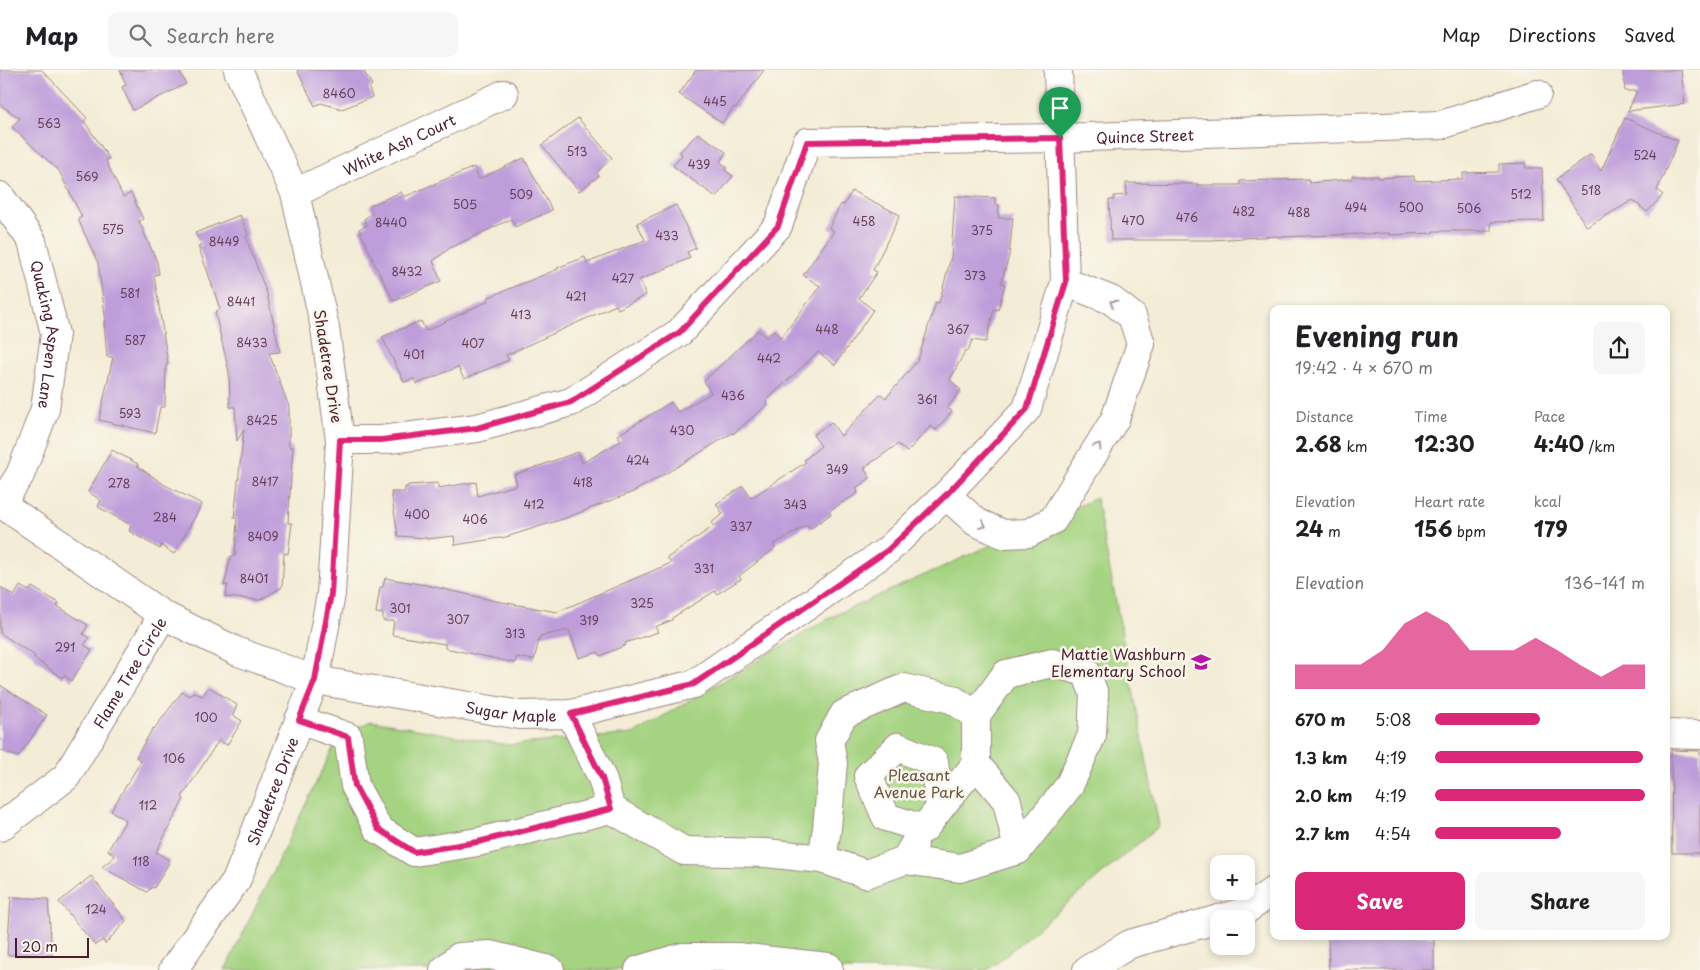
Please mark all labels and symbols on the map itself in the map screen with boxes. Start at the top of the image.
house number: 8460 [323,84,356,102]
pin [1039,87,1081,138]
house number: 445 [703,92,727,110]
street label: White Ash Court [339,107,459,180]
house number: 563 [37,114,61,132]
street label: Quince Street [1096,122,1194,148]
house number: 513 [567,142,587,160]
house number: 524 [1633,146,1657,164]
house number: 439 [688,155,710,173]
house number: 569 [75,167,99,185]
house number: 518 [1581,181,1601,199]
house number: 509 [509,185,533,203]
house number: 512 [1510,185,1532,203]
house number: 505 [453,195,477,213]
house number: 494 [1345,198,1367,216]
house number: 500 [1398,198,1424,216]
house number: 506 [1457,199,1481,217]
house number: 482 [1233,202,1256,220]
house number: 488 [1288,203,1310,221]
house number: 476 [1176,208,1198,226]
house number: 470 [1122,211,1145,229]
house number: 458 [853,212,875,230]
house number: 8440 [375,213,407,231]
house number: 575 [102,220,124,238]
house number: 375 [971,221,993,239]
house number: 433 [655,226,679,244]
house number: 8449 [209,232,239,250]
street label: Quaking Aspen Lane [26,258,67,411]
house number: 8432 [391,262,423,280]
house number: 373 [964,266,986,284]
house number: 427 [612,269,634,287]
house number: 581 [120,284,140,302]
house number: 421 [566,287,586,305]
house number: 8441 [227,292,255,310]
one-way arrow [1110,300,1119,309]
house number: 413 [511,305,531,323]
street label: Shadetree Drive [309,308,349,424]
house number: 448 [815,320,839,338]
house number: 367 [947,320,970,338]
house number: 587 [124,331,146,349]
house number: 8433 [236,333,268,351]
house number: 407 [461,334,485,352]
house number: 401 [403,345,425,363]
house number: 442 [757,349,781,367]
house number: 436 [721,386,745,404]
house number: 361 [917,390,937,408]
house number: 593 [119,404,141,422]
house number: 8425 [246,411,278,429]
house number: 430 [670,421,694,439]
one-way arrow [1092,442,1102,451]
house number: 424 [626,451,650,469]
house number: 349 [826,460,848,478]
house number: 8417 [251,472,279,490]
house number: 418 [573,473,593,491]
house number: 278 [108,474,130,492]
house number: 412 [523,495,545,513]
house number: 343 [783,495,807,513]
house number: 400 [404,505,430,523]
house number: 284 [153,508,177,526]
house number: 406 [462,510,488,528]
house number: 337 [730,517,752,535]
one-way arrow [978,519,987,530]
house number: 8409 [247,527,279,545]
house number: 331 [694,559,714,577]
house number: 8401 [240,569,268,587]
house number: 325 [630,594,654,612]
house number: 301 [389,599,411,617]
house number: 307 [446,610,470,628]
house number: 319 [579,611,599,629]
street label: Flame Tree Circle [86,612,171,732]
house number: 313 [505,624,525,642]
house number: 291 [55,638,75,656]
place label: Mattie Washburn Elementary School [1051,642,1186,682]
school or university icon: Mattie Washburn Elementary School [1190,651,1212,673]
street label: Sugar Maple [464,694,557,727]
house number: 100 [195,708,218,726]
street label: Shadetree Drive [240,733,303,848]
house number: 106 [163,749,185,767]
park label: Pleasant Avenue Park [874,763,964,803]
house number: 112 [139,796,157,814]
house number: 118 [132,852,150,870]
house number: 124 [85,900,107,918]
scale bar [15,935,89,958]

